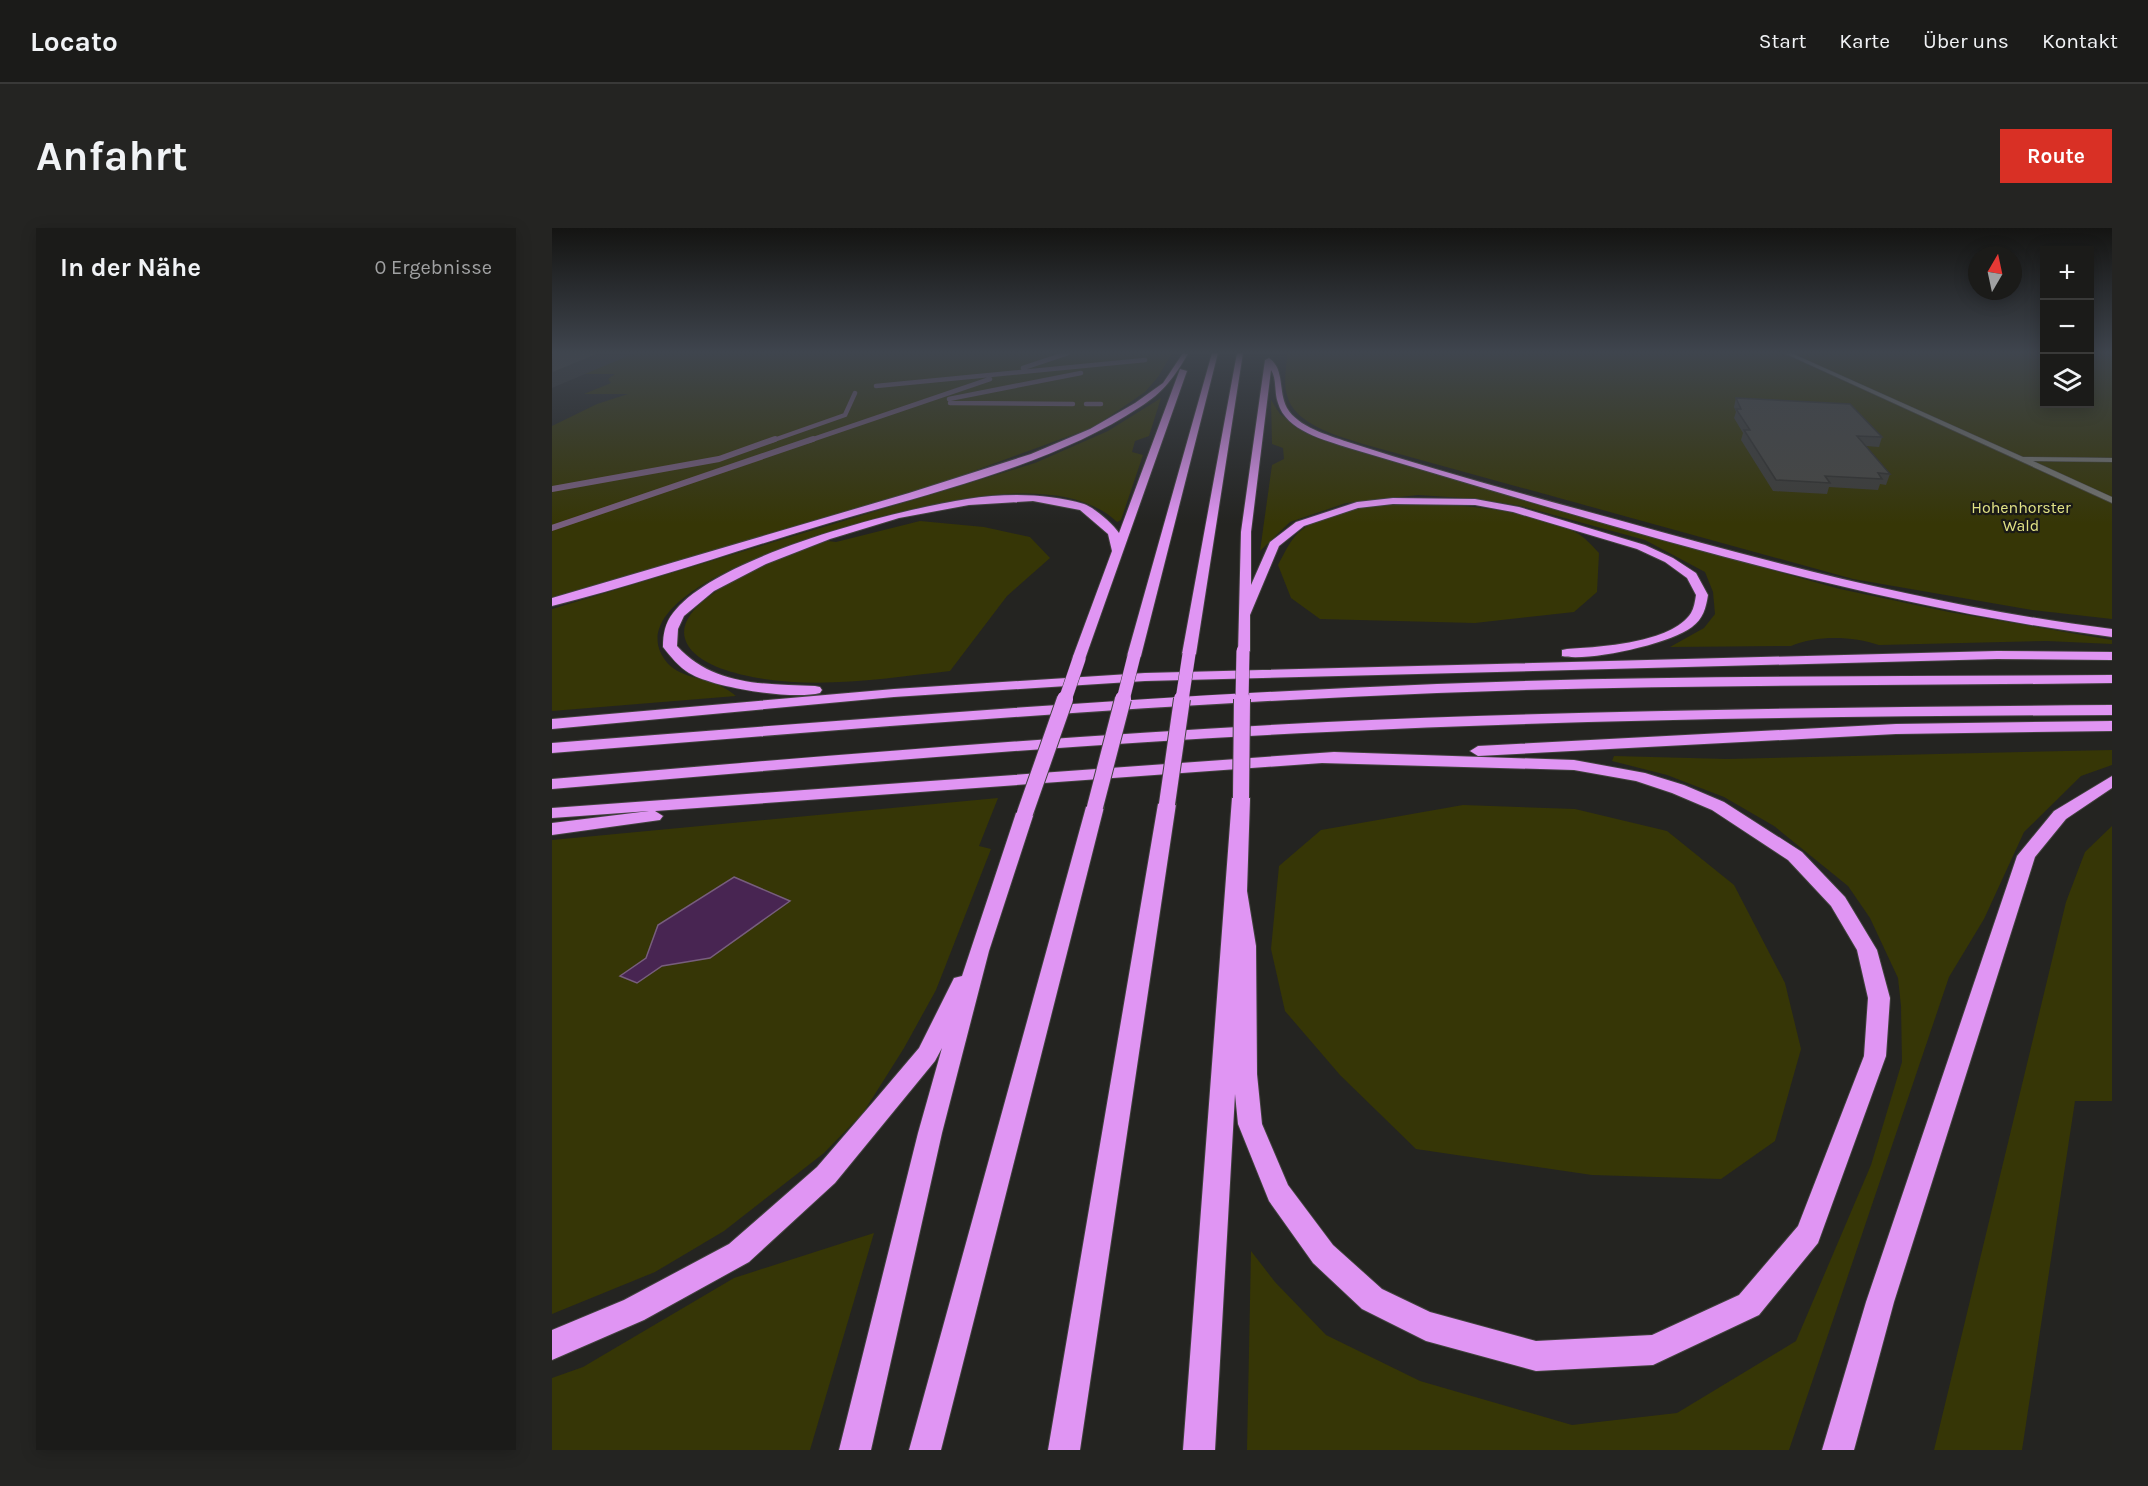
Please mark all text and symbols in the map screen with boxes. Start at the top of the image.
text: Locato [30,25,118,58]
text: Start [1759,29,1806,53]
text: Karte [1839,29,1890,53]
text: Über uns [1923,29,2009,53]
text: Kontakt [2042,29,2118,53]
button: Route [2000,129,2112,183]
text: Anfahrt [36,131,188,181]
north arrow [1968,246,2022,300]
map controls [2040,246,2094,408]
button: + [2040,246,2094,300]
text: In der Nähe [60,252,201,283]
text: 0 Ergebnisse [375,256,492,279]
button: − [2040,300,2094,354]
button: layers [2040,354,2094,408]
park label: Hohenhorster Wald [1971,498,2071,535]

